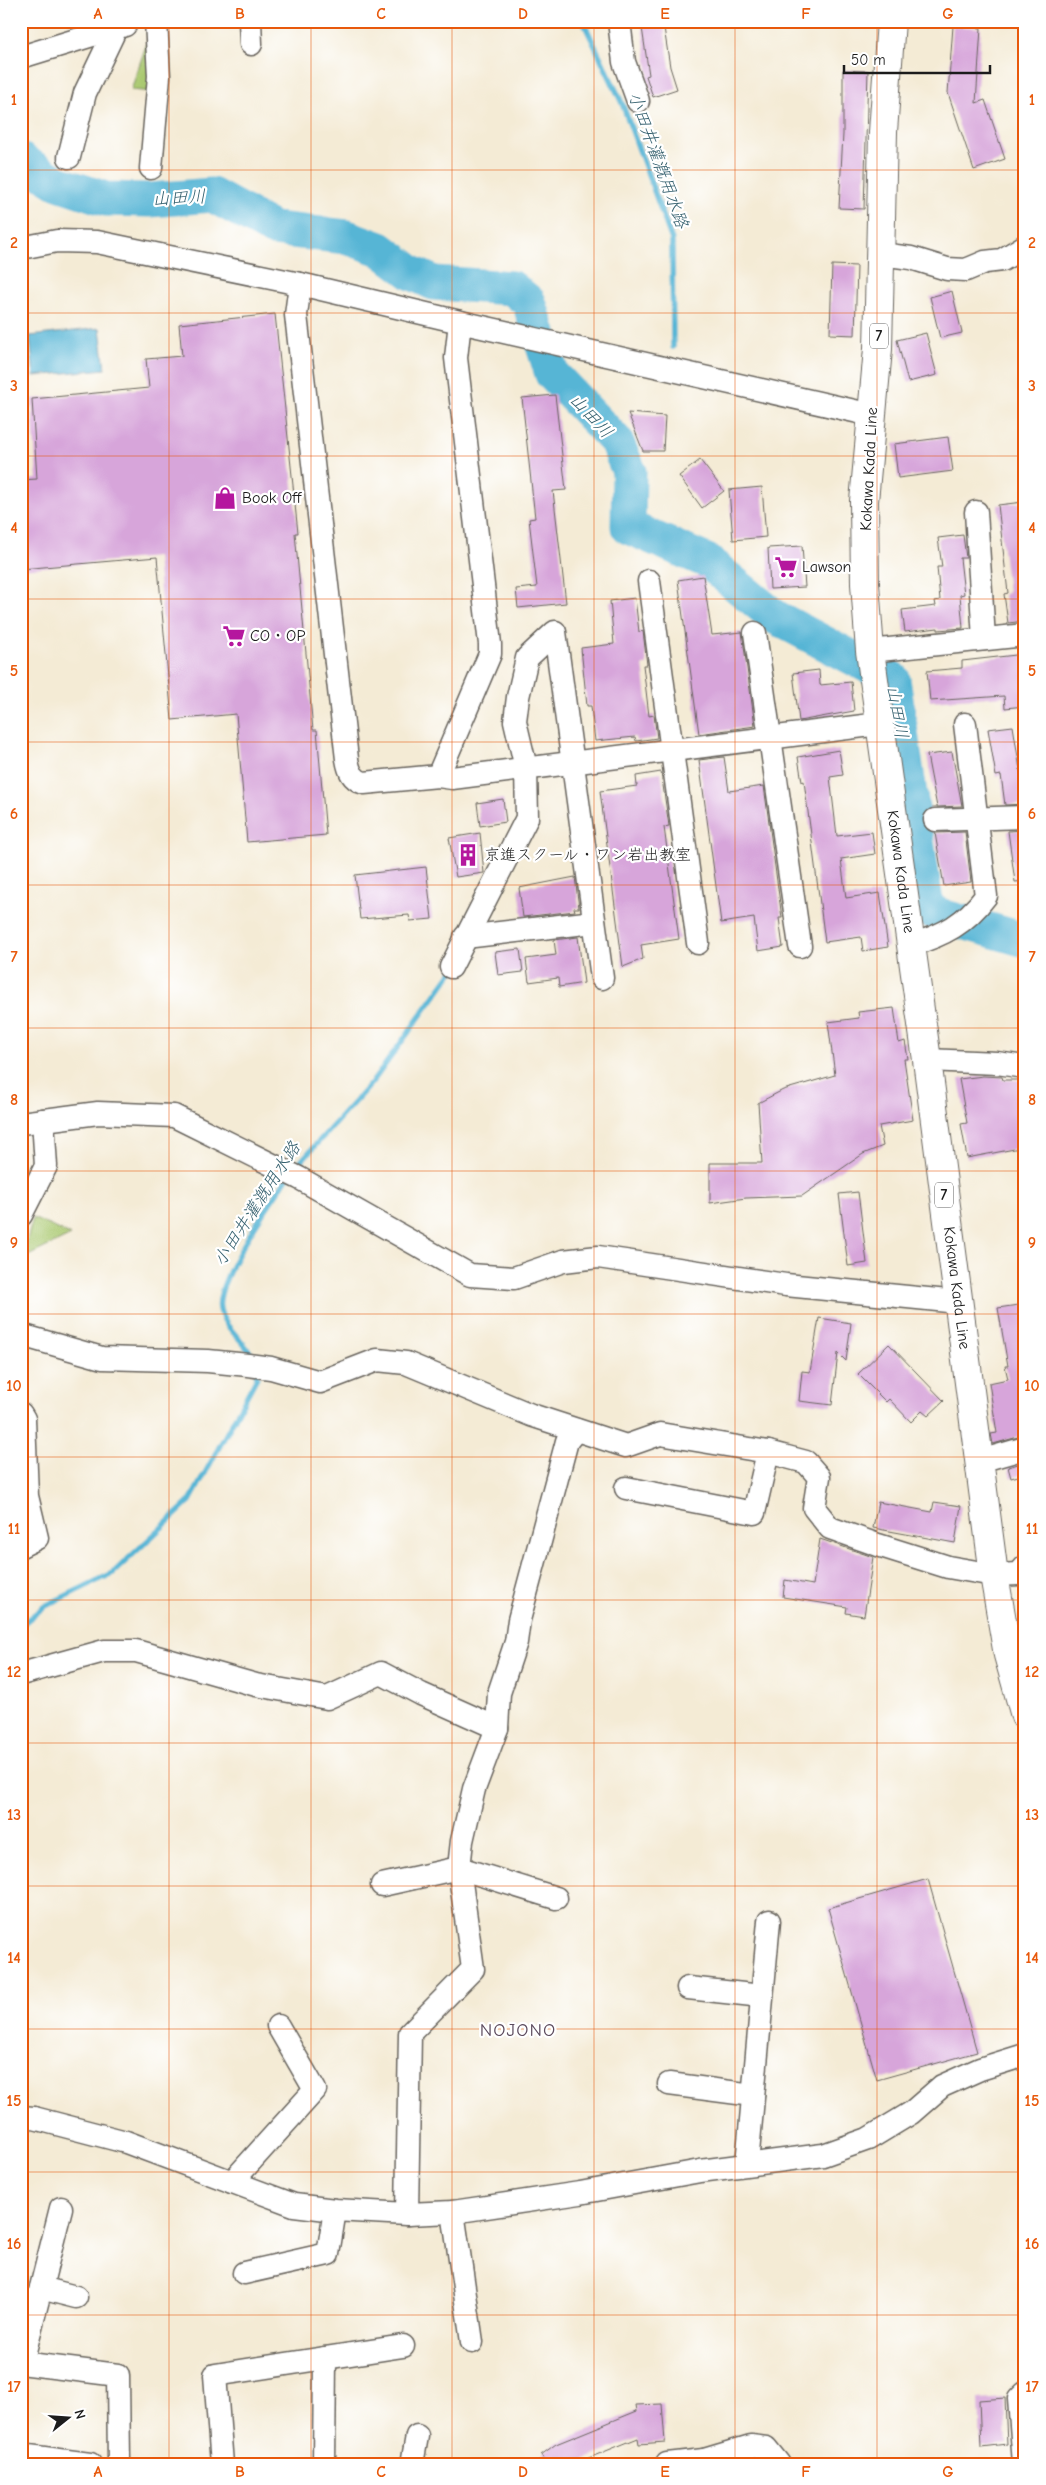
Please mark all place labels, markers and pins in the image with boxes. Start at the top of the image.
shop icon: Book Off [212,485,238,511]
place label: Book Off [242,489,303,507]
supermarket icon: Lawson [773,554,799,580]
place label: Lawson [802,558,851,576]
supermarket icon: CO・OP [221,623,247,649]
place label: CO・OP [250,627,305,645]
building icon: 京進スクール・ワン岩出教室 [455,842,481,868]
place label: 京進スクール・ワン岩出教室 [484,846,691,864]

